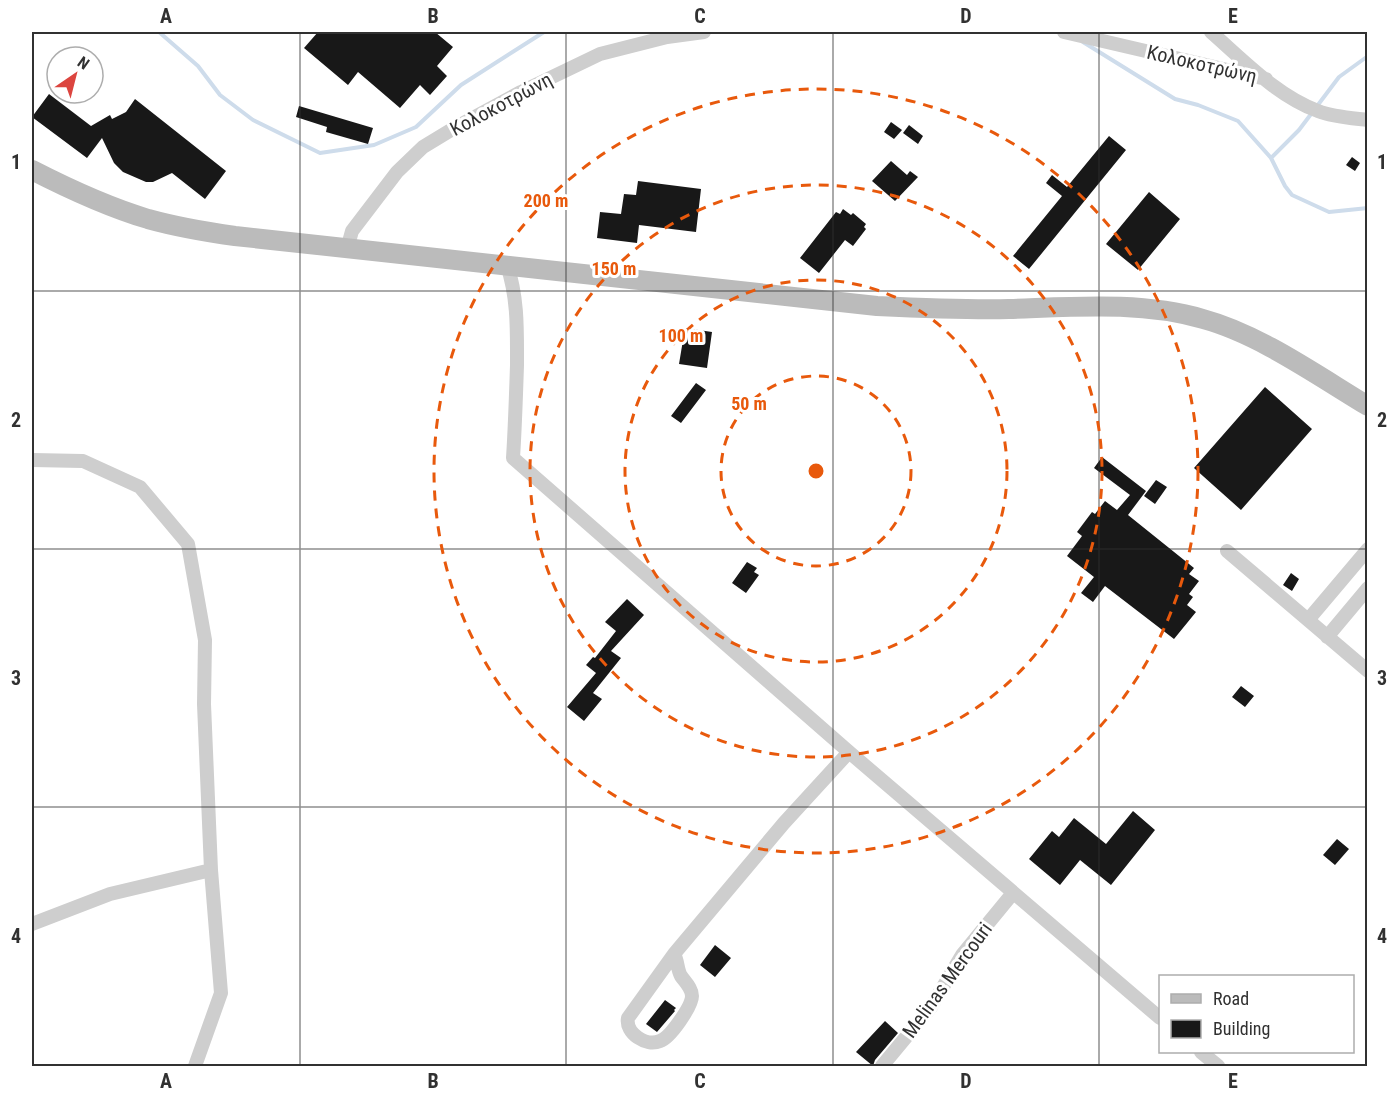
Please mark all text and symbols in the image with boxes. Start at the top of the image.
text: A [160,4,172,28]
text: B [427,4,439,28]
text: C [694,4,706,28]
text: D [960,4,972,28]
text: E [1228,4,1238,28]
street label: Κολοκοτρώνη [1145,40,1259,88]
north arrow [45,45,105,105]
text: N [74,53,93,74]
street label: Κολοκοτρώνη [446,67,556,141]
text: 1 [11,150,21,174]
text: 1 [1377,150,1387,174]
text: 200 m [524,190,568,211]
text: 150 m [592,258,636,279]
text: 100 m [659,325,703,346]
text: 50 m [731,393,767,414]
text: 2 [11,408,21,432]
text: 2 [1377,408,1387,432]
centre of rings [806,461,826,481]
text: 3 [11,666,21,690]
text: 3 [1377,666,1387,690]
street label: Melinas Mercouri [897,918,997,1042]
text: 4 [11,924,21,948]
text: 4 [1377,924,1387,948]
legend [1159,975,1354,1053]
text: Road [1213,988,1249,1009]
text: Building [1213,1018,1270,1039]
text: A [160,1069,172,1093]
text: B [427,1069,439,1093]
text: C [694,1069,706,1093]
text: D [960,1069,972,1093]
text: E [1228,1069,1238,1093]

